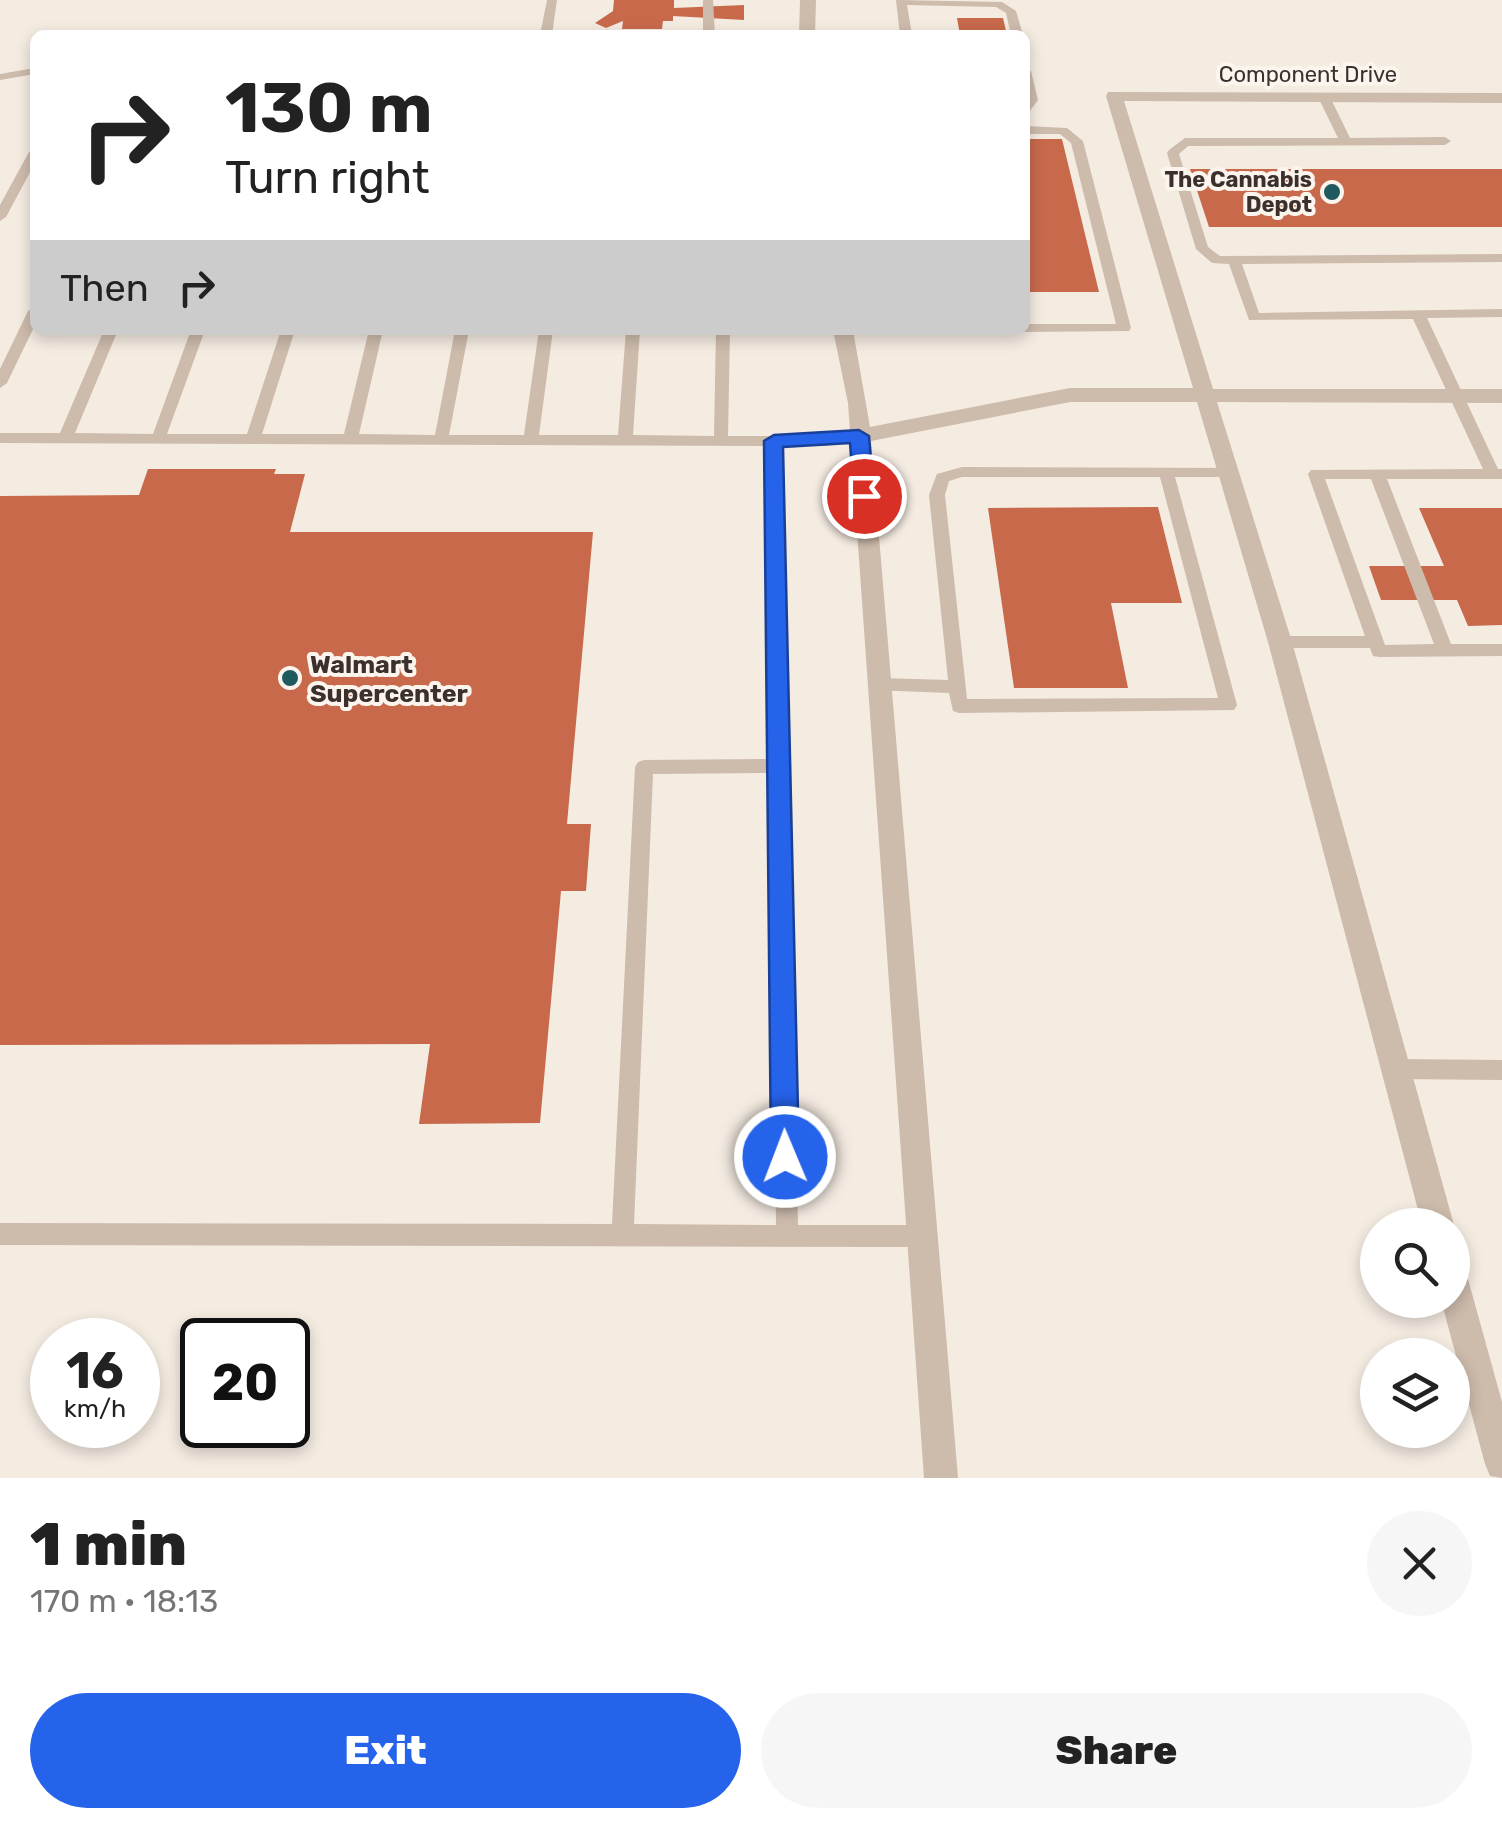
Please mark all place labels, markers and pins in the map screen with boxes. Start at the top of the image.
place label: The Cannabis Depot [1164,166,1312,218]
marker: The Cannabis Depot [1321,181,1343,203]
pin [822,454,907,539]
place label: Walmart Supercenter [310,650,469,708]
marker: Walmart Supercenter [279,667,301,689]

